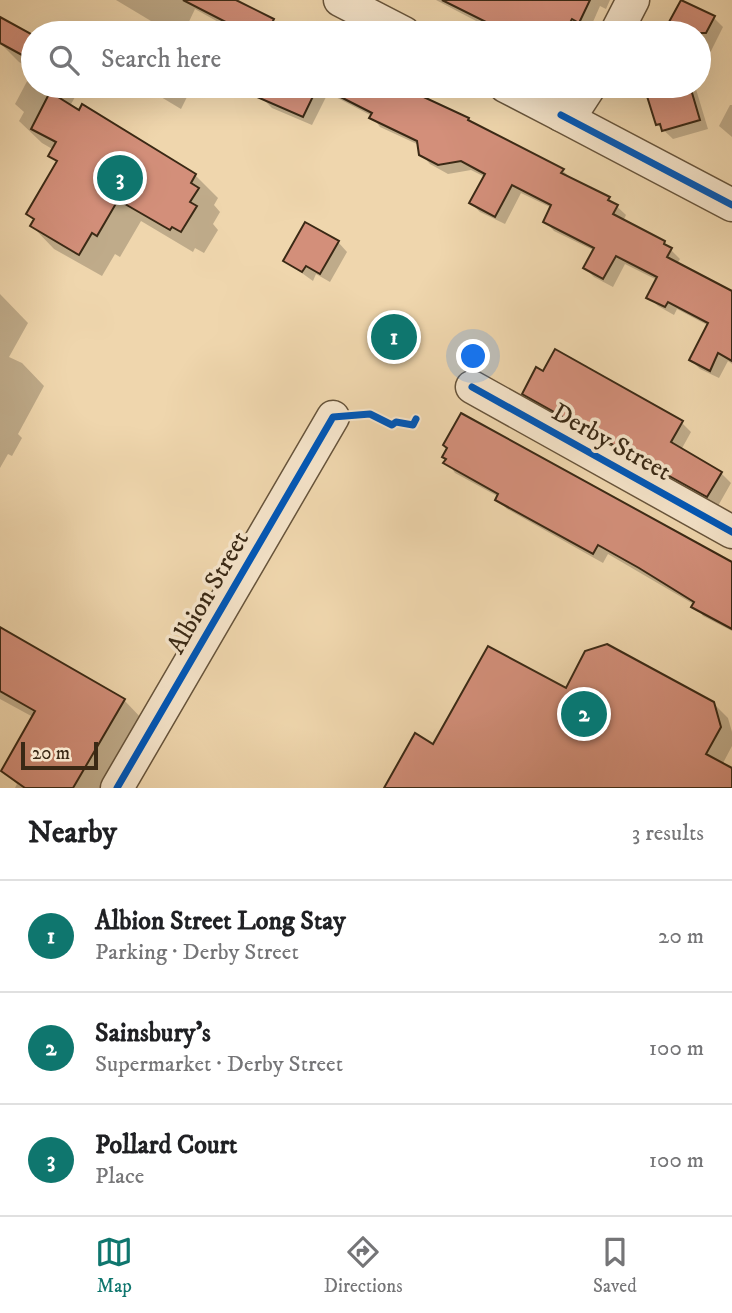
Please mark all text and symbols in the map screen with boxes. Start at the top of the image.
search box [21,21,711,98]
icon: search [45,41,83,79]
text: Search here [101,43,221,76]
pin: 3 [97,152,143,204]
pin: 1 [371,311,417,363]
your location [456,339,490,373]
street label: Derby Street [546,396,677,489]
street label: Albion Street [160,525,257,660]
pin: 2 [561,688,607,740]
scale bar [21,739,98,771]
text: 20 m [32,742,70,765]
text: Nearby [28,815,117,852]
text: 3 results [632,819,704,848]
text: Albion Street Long Stay [95,905,346,938]
text: 1 [47,922,55,951]
text: 20 m [658,922,704,951]
text: Parking · Derby Street [95,938,299,967]
text: Sainsbury's [95,1017,211,1050]
text: 2 [45,1034,57,1063]
text: 100 m [649,1034,704,1063]
text: Supermarket · Derby Street [95,1050,343,1079]
text: Pollard Court [95,1129,237,1162]
text: 3 [47,1146,55,1175]
text: 100 m [649,1146,704,1175]
text: Place [95,1162,144,1191]
tab: Map [95,1233,133,1298]
tab: Directions [324,1233,403,1298]
tab: Saved [593,1233,637,1298]

